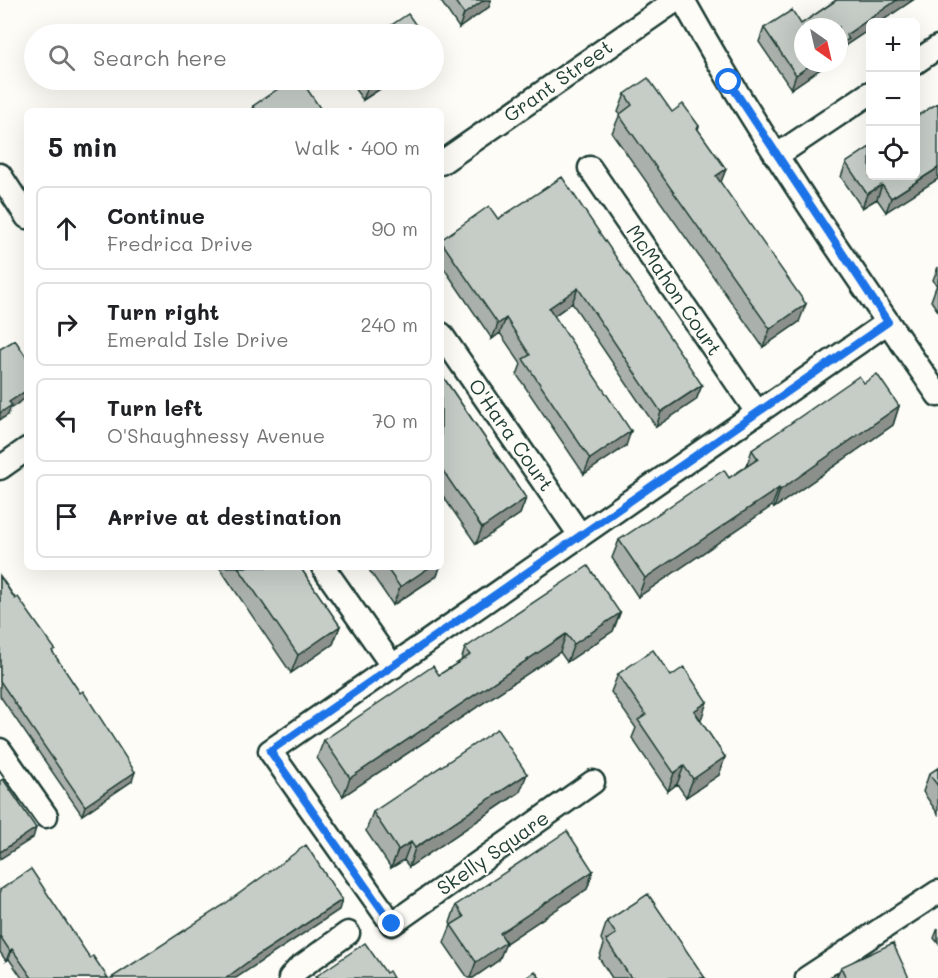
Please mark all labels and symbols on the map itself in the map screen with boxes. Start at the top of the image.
north arrow [794,18,848,72]
street label: Grant Street [498,33,617,127]
route start [715,68,741,94]
street label: McMahon Court [621,219,728,360]
street label: O'Hara Court [463,373,560,496]
street label: Skelly Square [431,804,554,900]
route end [378,910,404,936]

